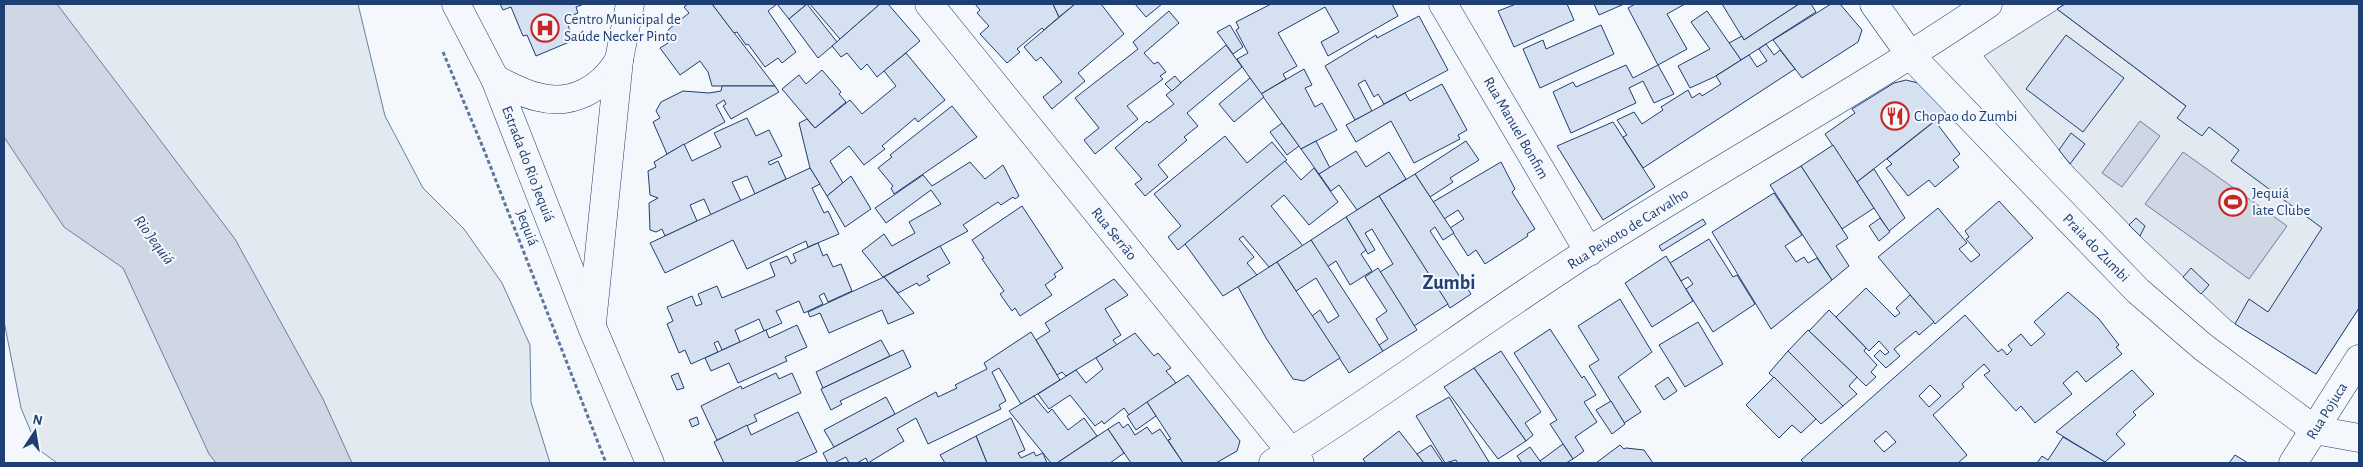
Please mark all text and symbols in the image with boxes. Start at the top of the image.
place label: Centro Municipal de Saúde Necker Pinto [564,12,681,44]
hospital icon: Centro Municipal de Saúde Necker Pinto [530,13,560,43]
street label: Rua Manuel Bonfim [1481,74,1551,182]
restaurant icon: Chopao do Zumbi [1880,101,1910,131]
street label: Estrada do Rio Jequiá [499,104,557,224]
place label: Chopao do Zumbi [1914,109,2018,124]
street label: Rua Peixoto de Carvalho [1565,186,1691,272]
place label: Jequiá Iate Clube [2252,186,2310,218]
sports icon: Jequiá Iate Clube [2218,187,2248,217]
street label: Rua Serrão [1088,205,1140,263]
street label: Jequiá [513,208,541,248]
street label: Praia do Zumbi [2060,211,2132,285]
water label: Rio Jequiá [130,212,177,268]
district label: Zumbi [1423,273,1475,293]
street label: Rua Pojuca [2304,380,2350,442]
north arrow [10,407,60,457]
text: N [31,412,44,428]

